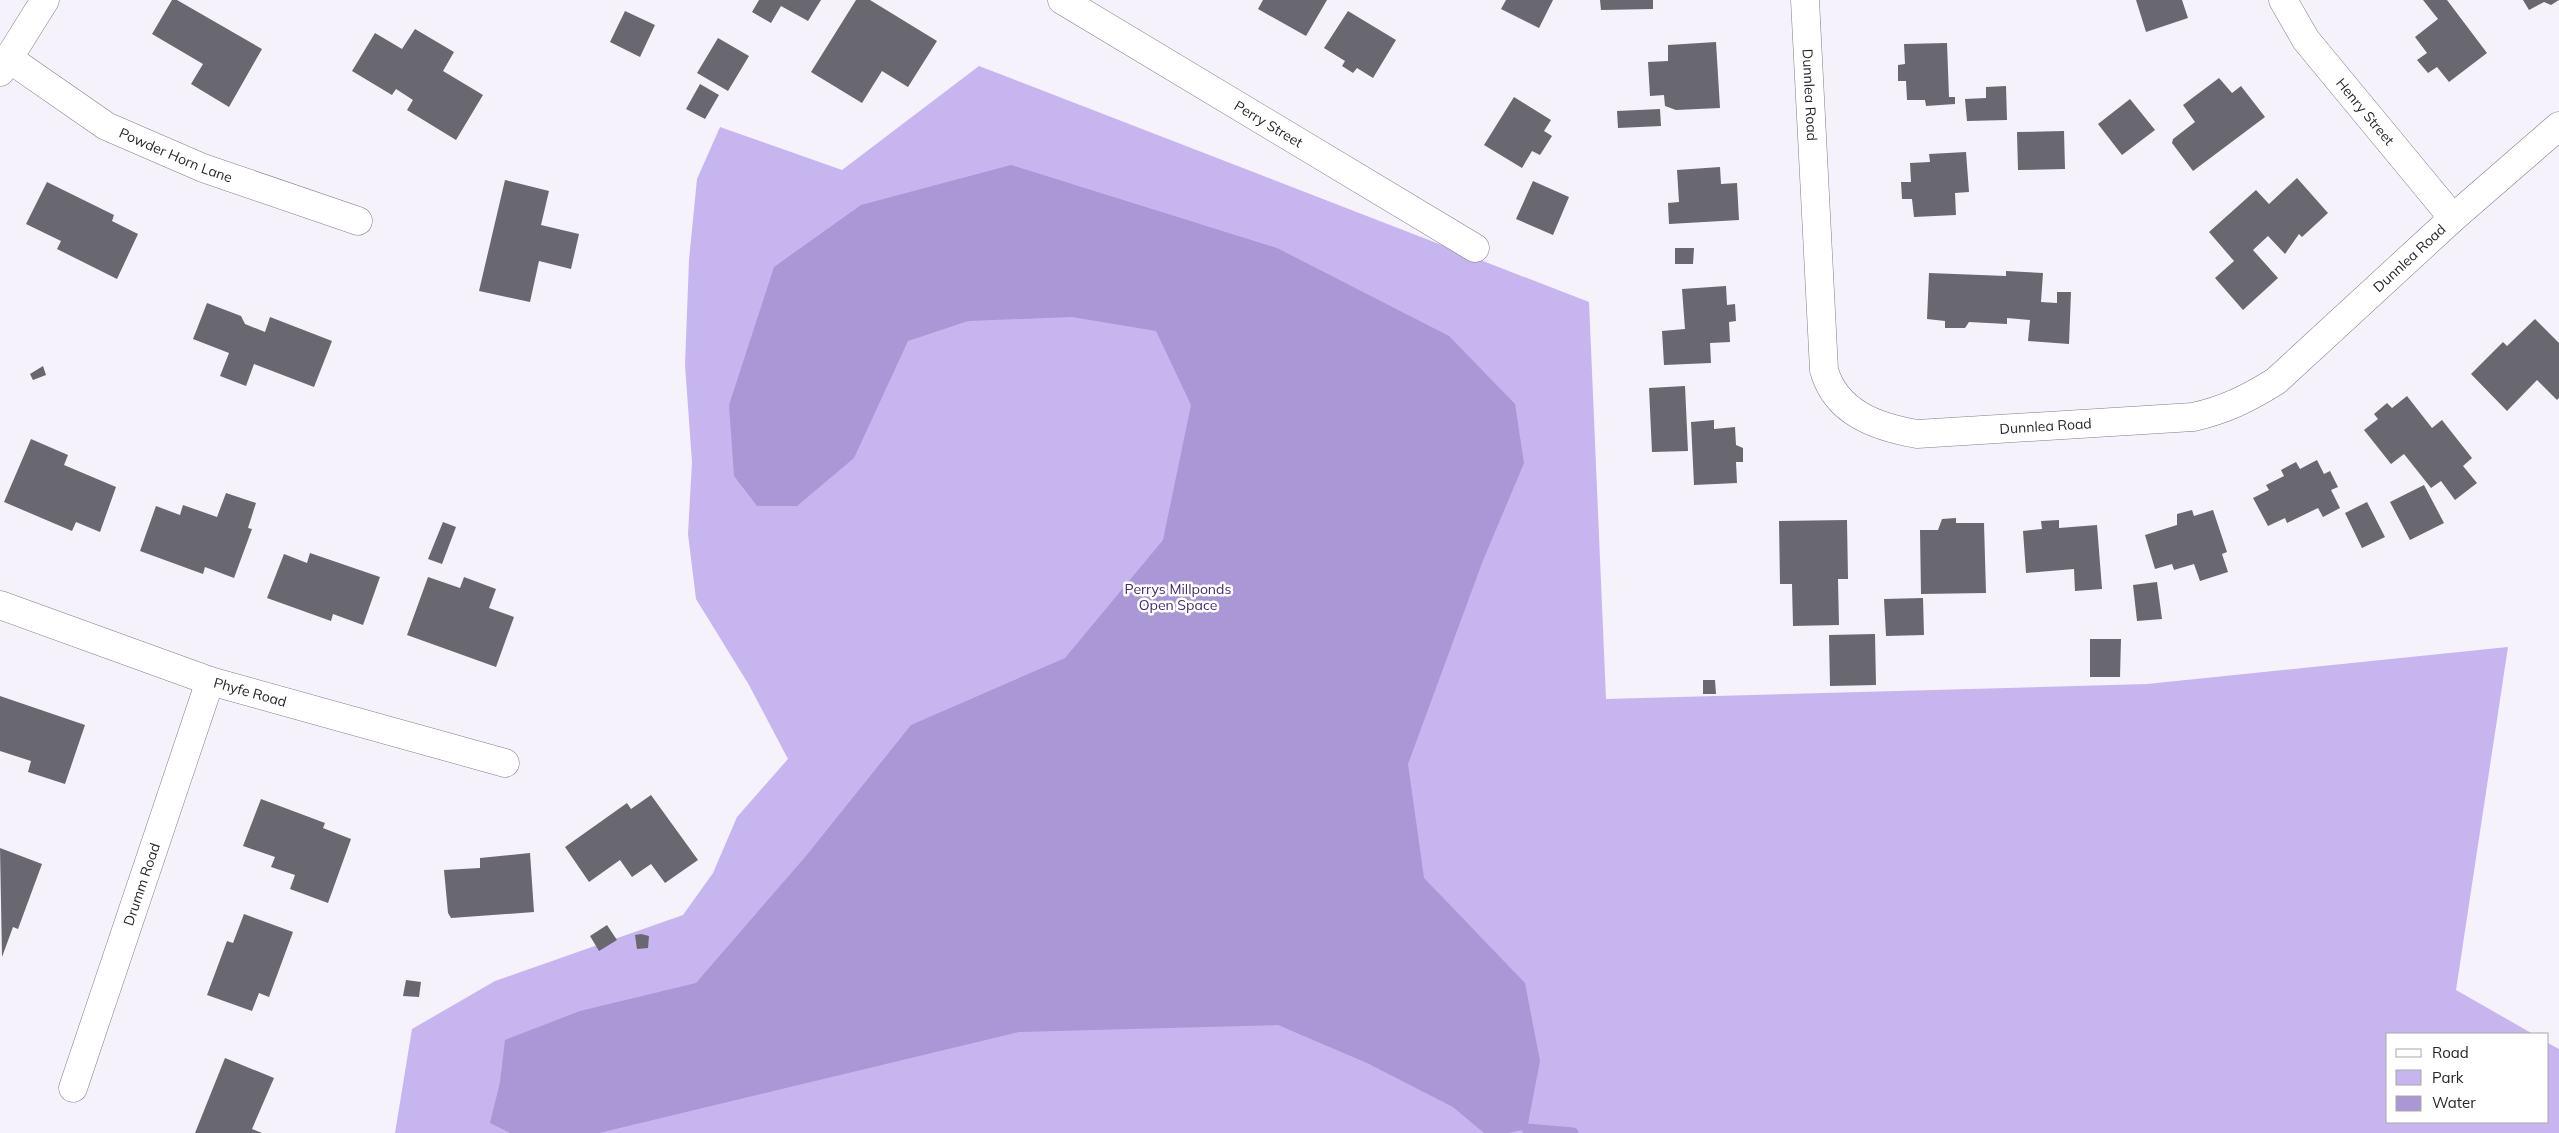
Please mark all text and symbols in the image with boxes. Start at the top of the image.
street label: Dunnlea Road [1799,48,1821,141]
street label: Henry Street [2332,74,2398,149]
street label: Perry Street [1231,97,1306,152]
street label: Powder Horn Lane [116,124,235,186]
street label: Dunnlea Road [2369,220,2449,296]
street label: Dunnlea Road [1999,414,2092,438]
park label: Perrys Millponds Open Space [1125,580,1231,614]
street label: Phyfe Road [212,673,289,711]
street label: Drumm Road [119,840,164,928]
legend [2386,1033,2549,1123]
text: Road [2432,1043,2469,1062]
text: Park [2432,1068,2464,1087]
text: Water [2432,1093,2476,1112]

